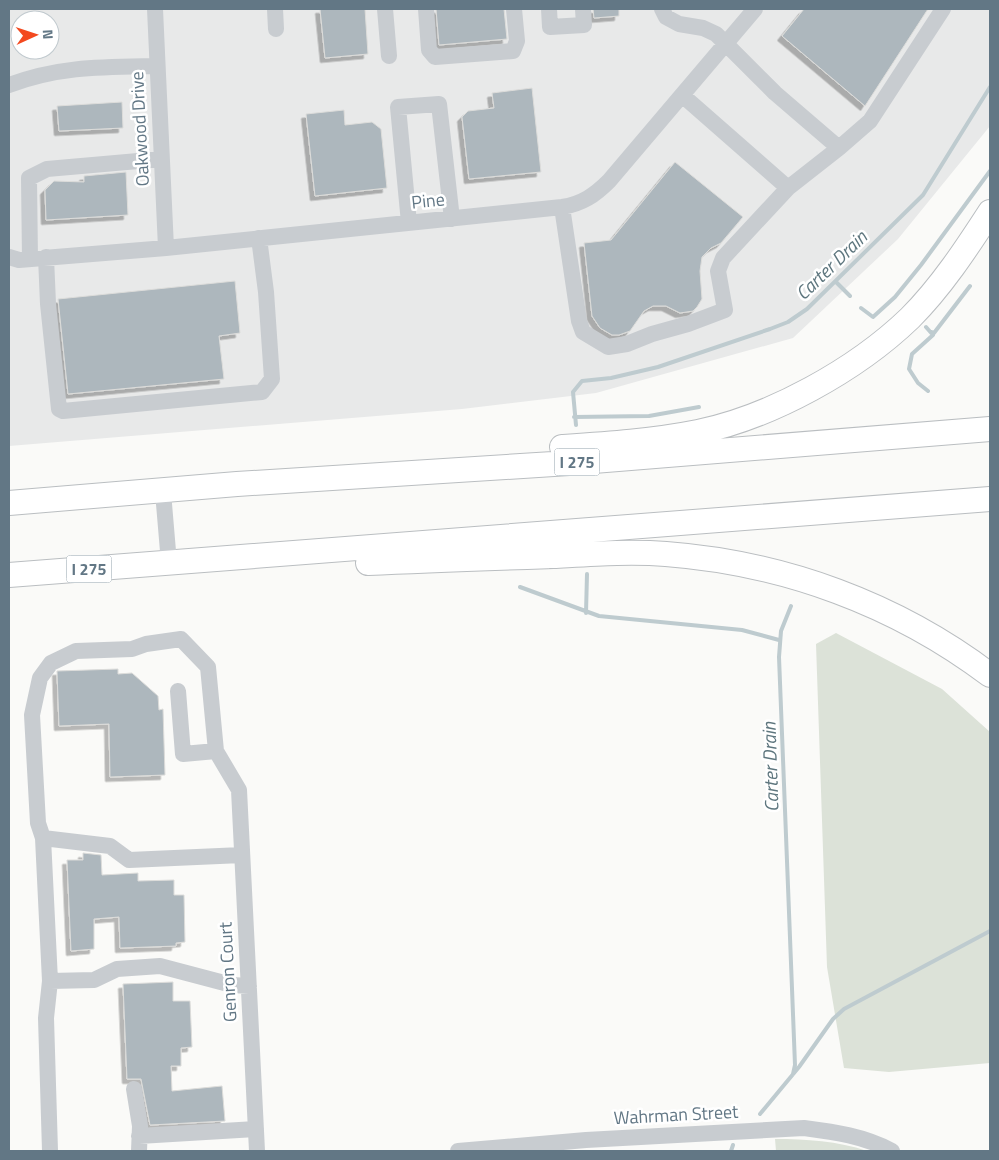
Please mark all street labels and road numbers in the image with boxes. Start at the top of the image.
street label: Oakwood Drive [123,71,156,187]
street label: Pine [410,185,446,216]
road number: I 275 [554,448,600,476]
road number: I 275 [66,556,112,582]
street label: Genron Court [211,921,244,1023]
street label: Wahrman Street [613,1098,740,1131]

